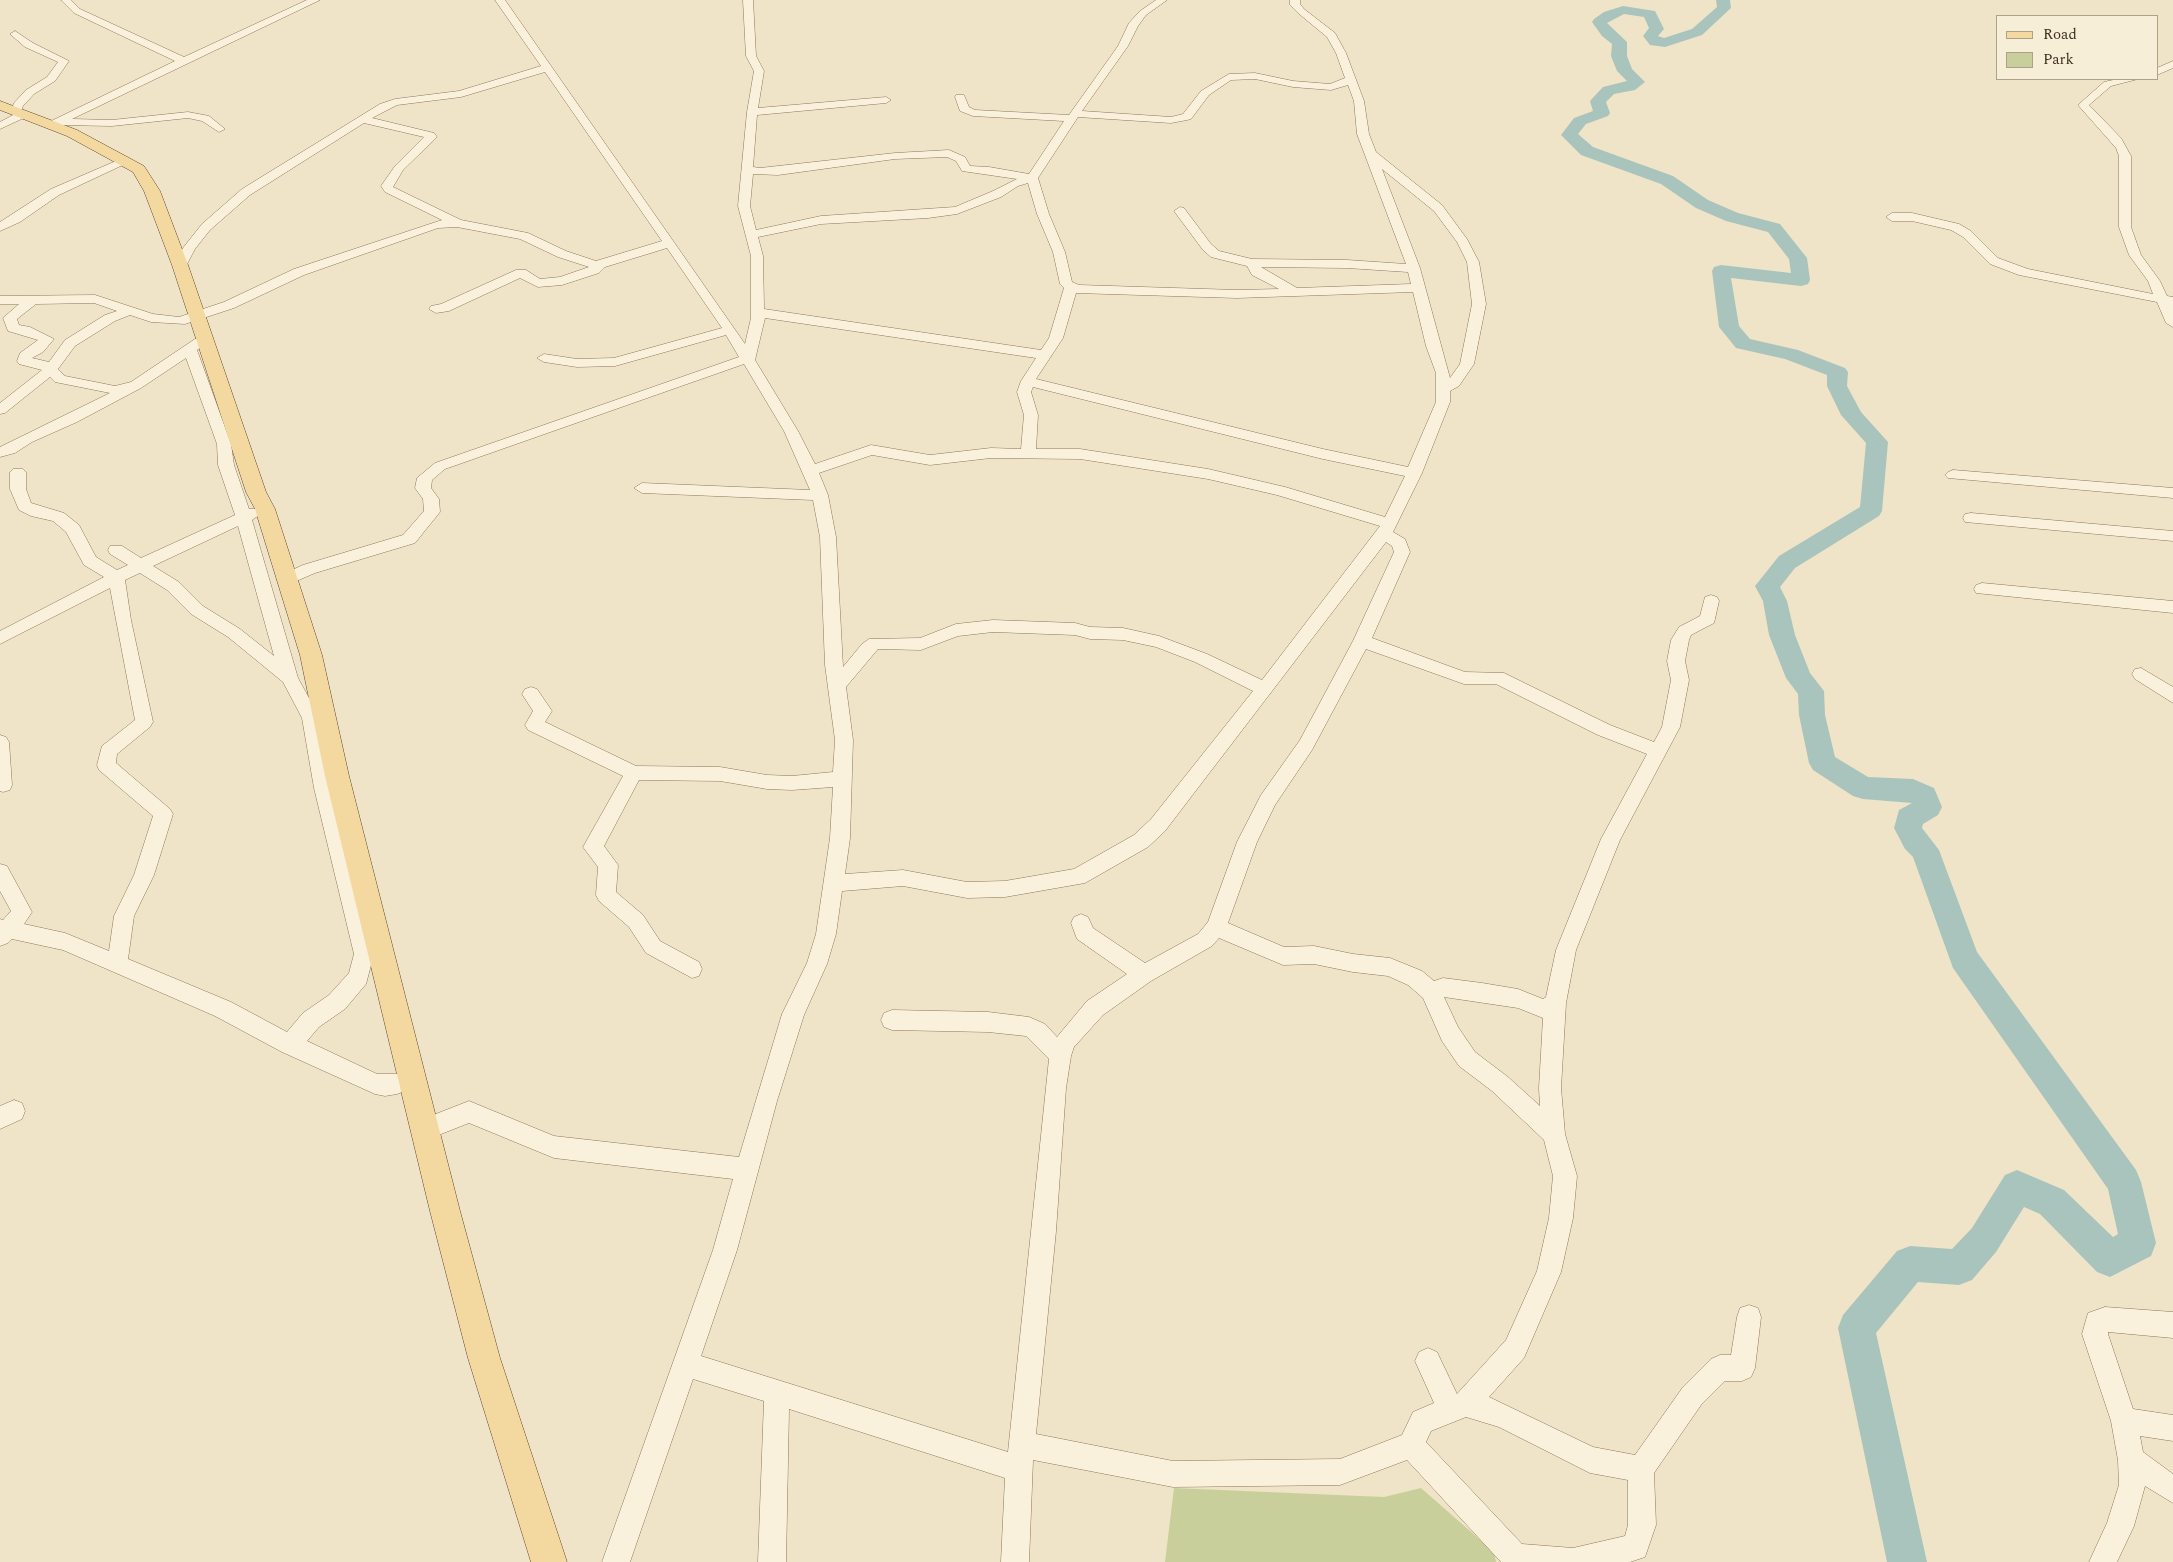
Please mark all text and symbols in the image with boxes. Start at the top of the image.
legend [1996,15,2158,80]
text: Road [2043,23,2077,46]
text: Park [2043,48,2074,71]

